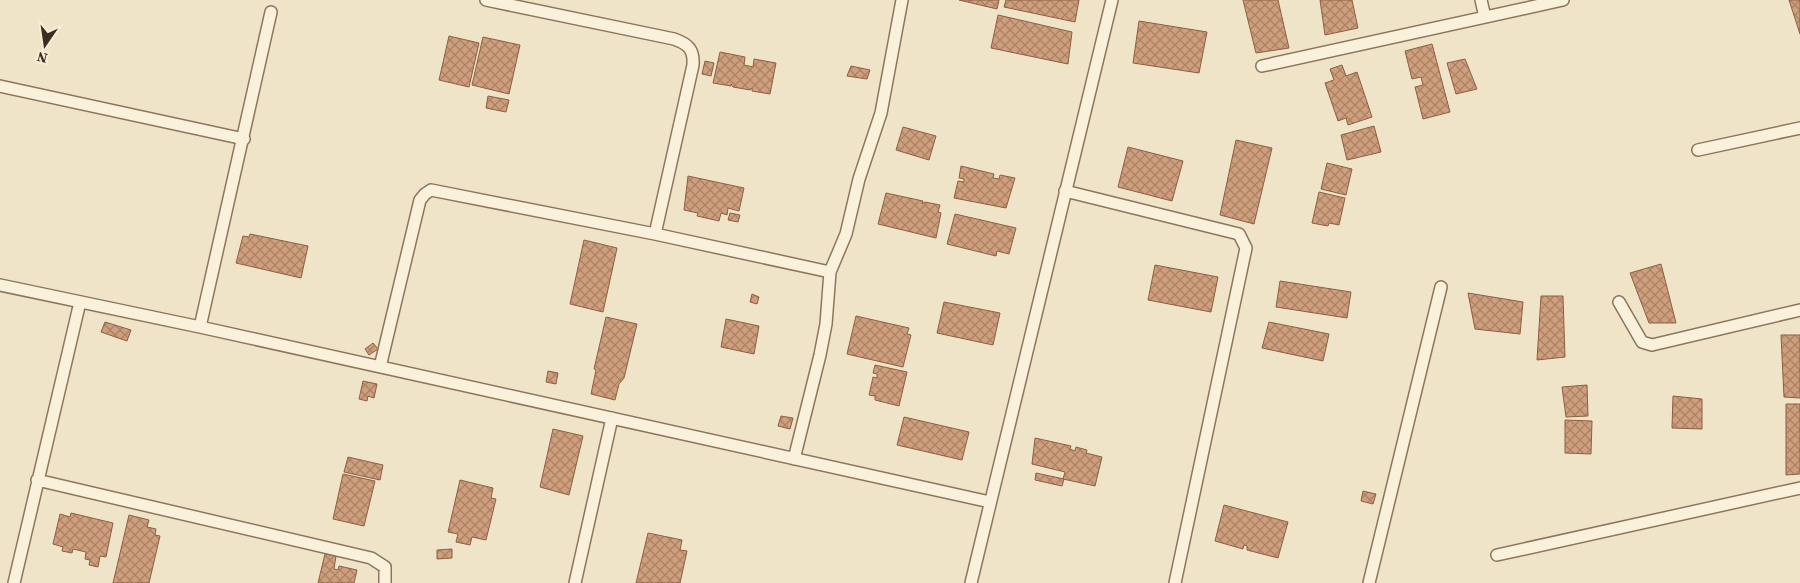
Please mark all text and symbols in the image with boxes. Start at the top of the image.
north arrow [20,20,70,70]
text: N [35,47,49,69]

